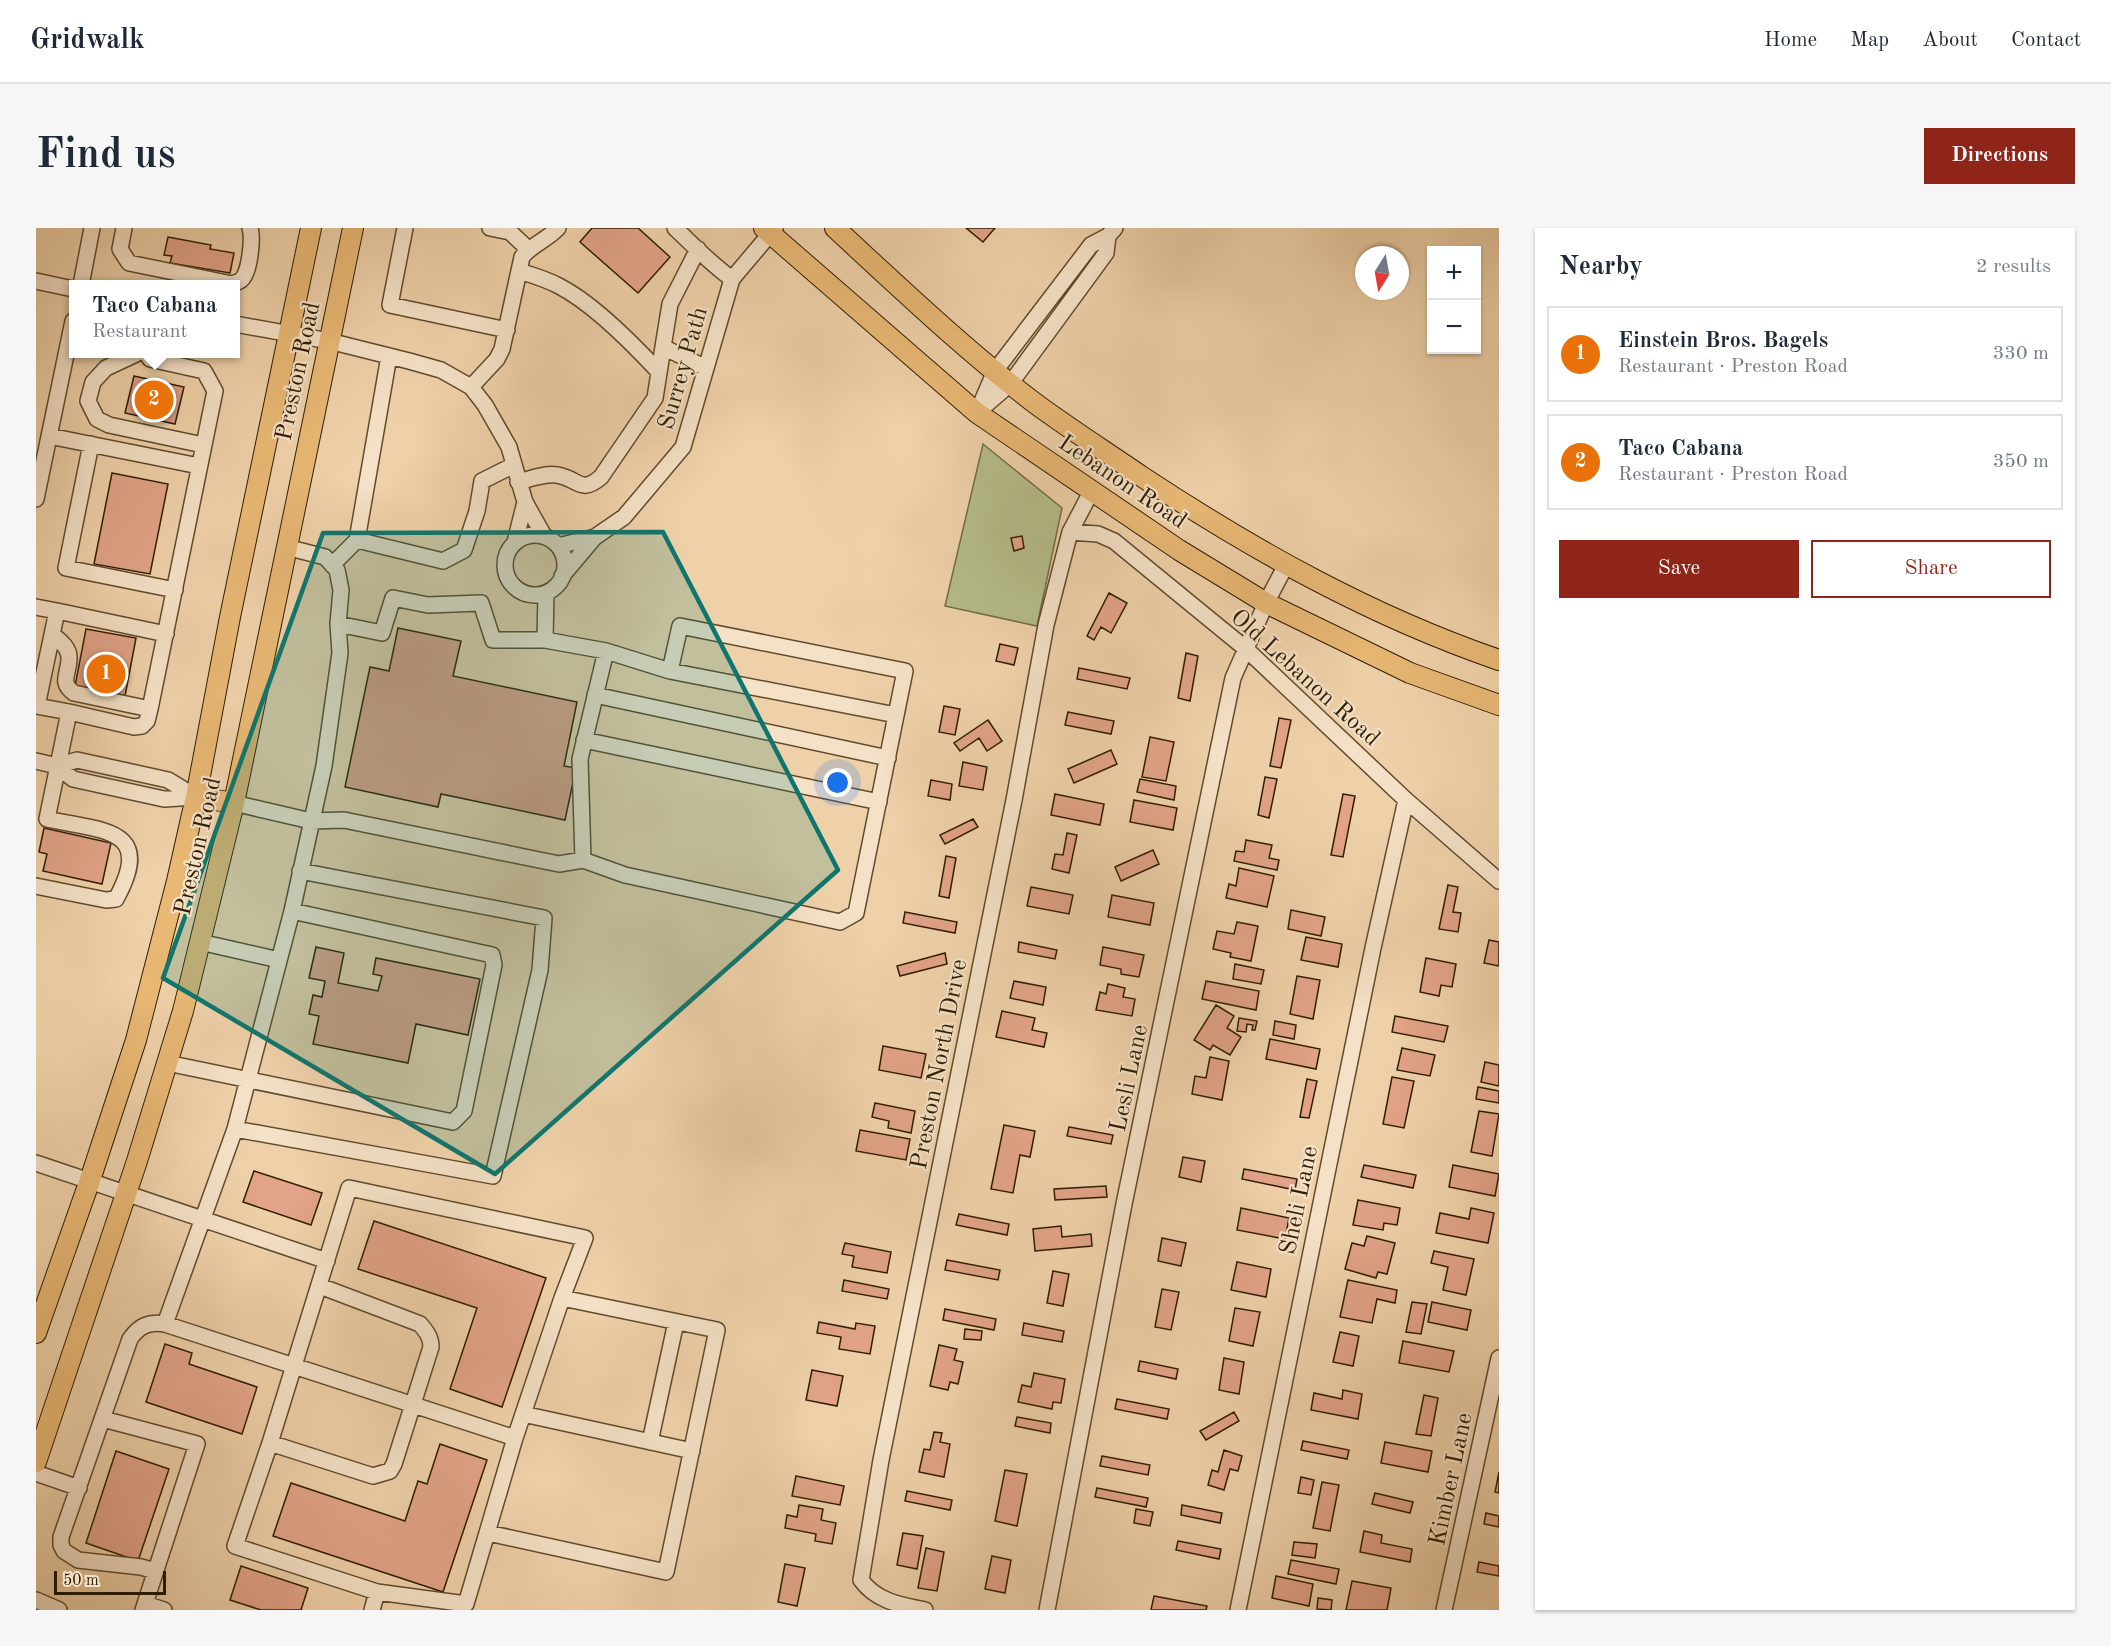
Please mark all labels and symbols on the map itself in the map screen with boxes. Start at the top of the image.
north arrow [1355,246,1409,300]
street label: Preston Road [273,300,325,443]
street label: Surrey Path [655,304,713,433]
pin: 2 [134,378,174,423]
street label: Lebanon Road [1053,431,1190,534]
street label: Old Lebanon Road [1225,605,1384,752]
pin: 1 [86,652,126,696]
your location [823,768,852,797]
street label: Preston Road [171,775,227,918]
street label: Preston North Drive [908,957,972,1172]
street label: Lesli Lane [1107,1023,1153,1134]
street label: Sheli Lane [1277,1144,1323,1257]
street label: Kimber Lane [1426,1411,1478,1548]
scale bar [54,1568,166,1596]

